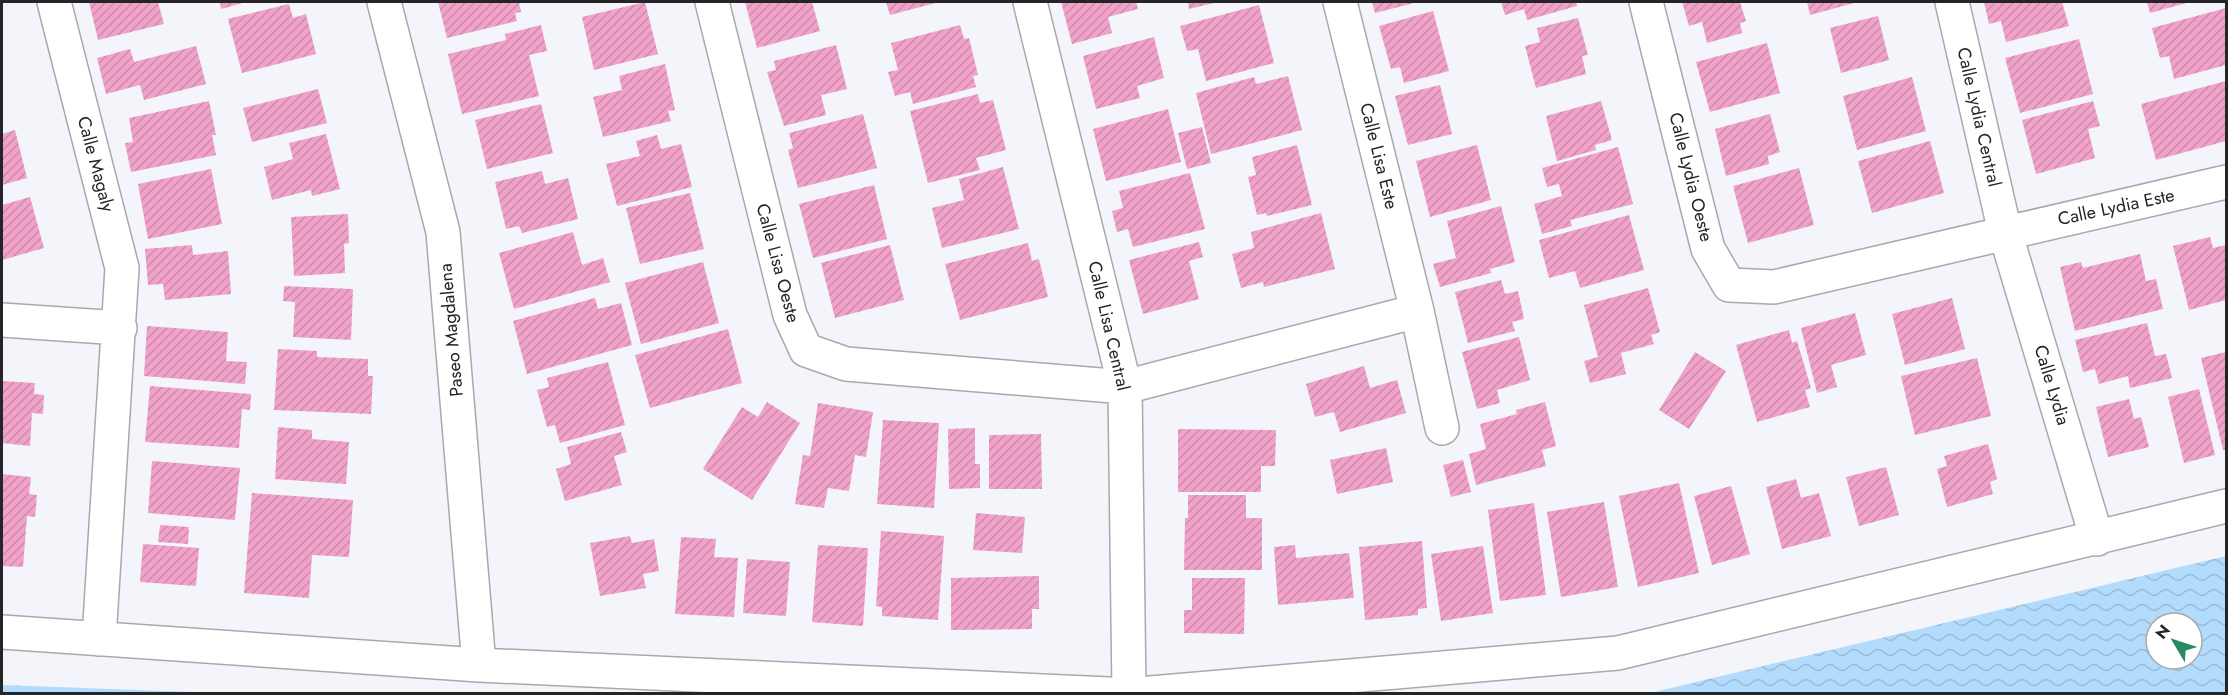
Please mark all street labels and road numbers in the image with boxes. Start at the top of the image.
street label: Calle Lydia Central [1950,45,2008,189]
street label: Calle Lisa Este [1353,100,1405,212]
street label: Calle Lydia Oeste [1662,110,1720,244]
street label: Calle Magaly [71,113,121,215]
street label: Calle Lydia Este [2055,182,2177,232]
street label: Calle Lisa Oeste [750,201,806,325]
street label: Calle Lisa Central [1081,259,1137,393]
street label: Paseo Magdalena [432,262,470,398]
street label: Calle Lydia [2027,342,2077,428]

